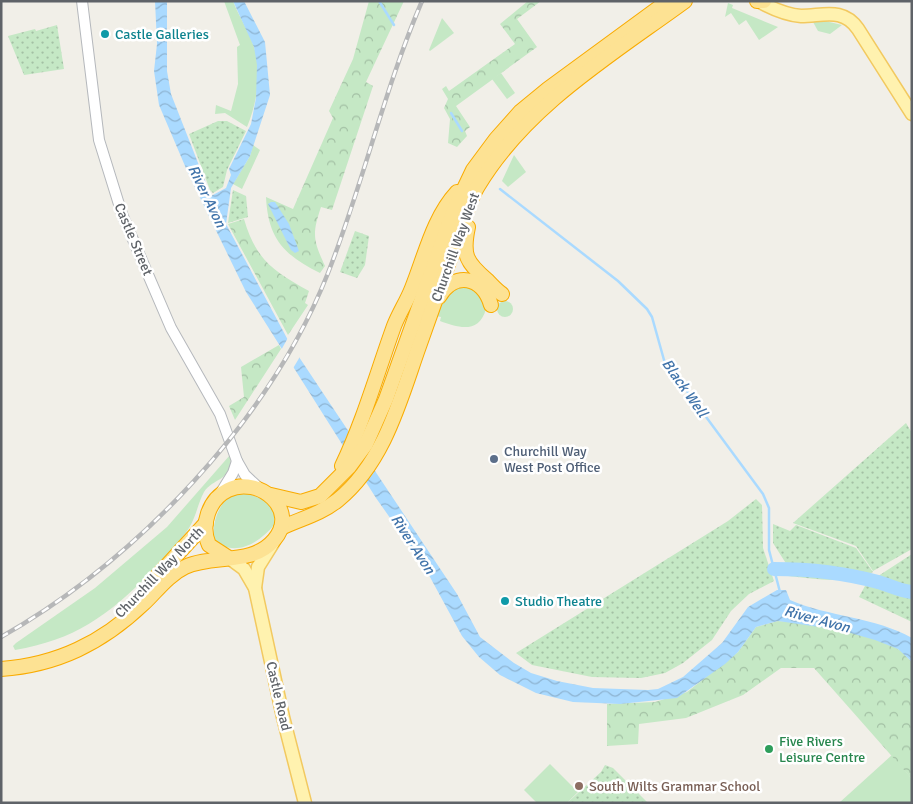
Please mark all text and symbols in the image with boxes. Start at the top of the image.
place label: Castle Galleries [115,26,209,43]
marker: Castle Galleries [99,28,111,40]
water label: River Avon [184,162,230,231]
street label: Churchill Way West [428,190,483,304]
street label: Castle Street [111,200,156,278]
water label: Black Well [658,355,713,422]
place label: Churchill Way West Post Office [504,443,601,476]
marker: Churchill Way West Post Office [488,453,500,465]
water label: River Avon [387,511,439,578]
street label: Churchill Way North [111,523,207,622]
place label: Studio Theatre [515,593,602,610]
marker: Studio Theatre [499,595,511,607]
water label: River Avon [782,602,853,637]
street label: Castle Road [262,660,295,732]
place label: Five Rivers Leisure Centre [779,733,865,766]
marker: Five Rivers Leisure Centre [763,743,775,755]
place label: South Wilts Grammar School [589,778,760,795]
marker: South Wilts Grammar School [573,780,585,792]

